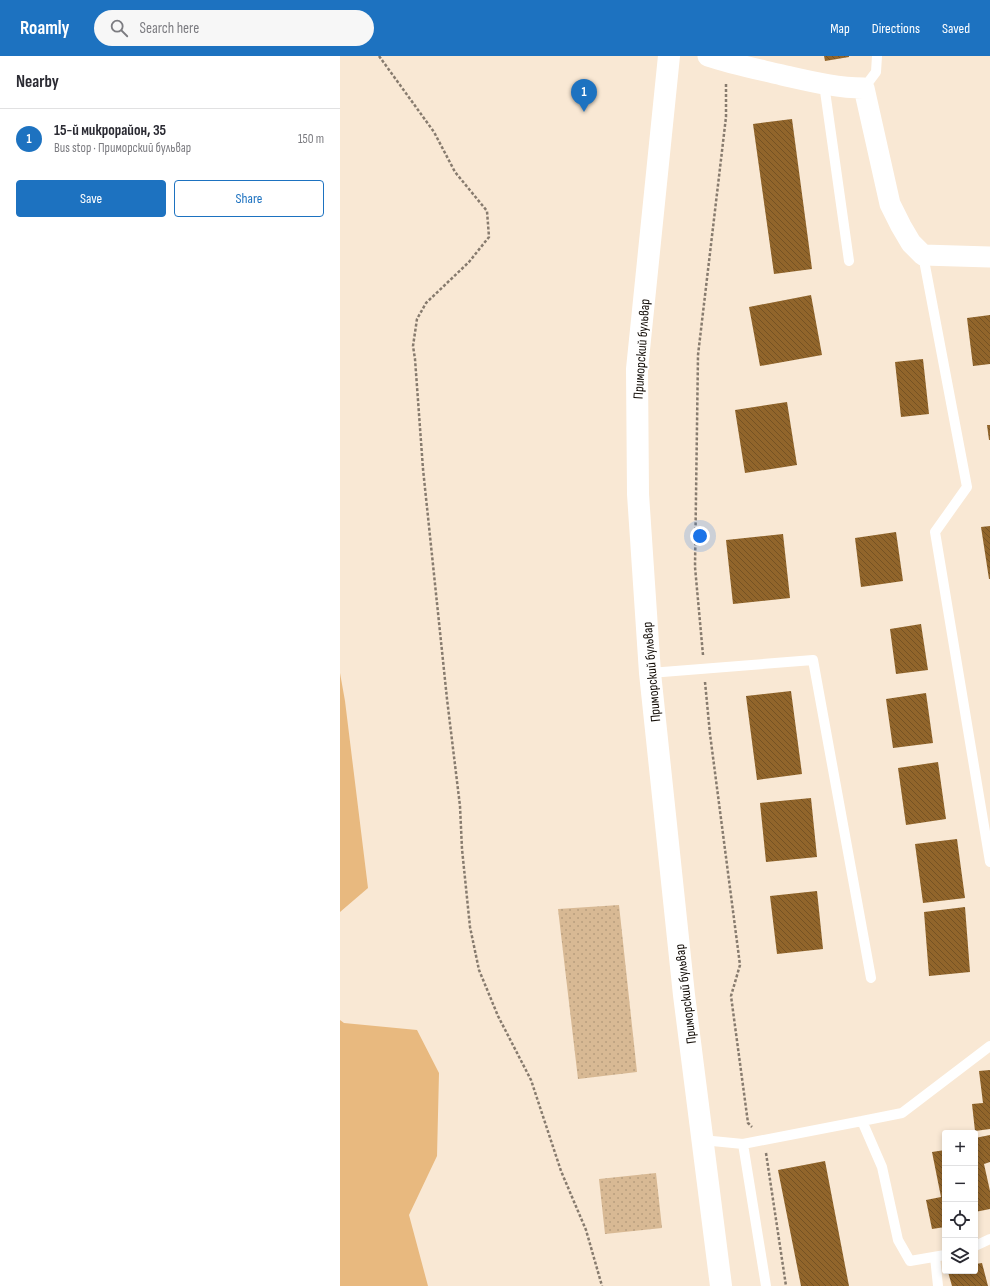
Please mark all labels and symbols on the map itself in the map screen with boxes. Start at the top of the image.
pin: 1 [571,79,597,112]
street label: Приморский бульвар [630,298,653,400]
your location [690,526,710,546]
street label: Приморский бульвар [639,621,664,723]
street label: Приморский бульвар [671,943,700,1045]

